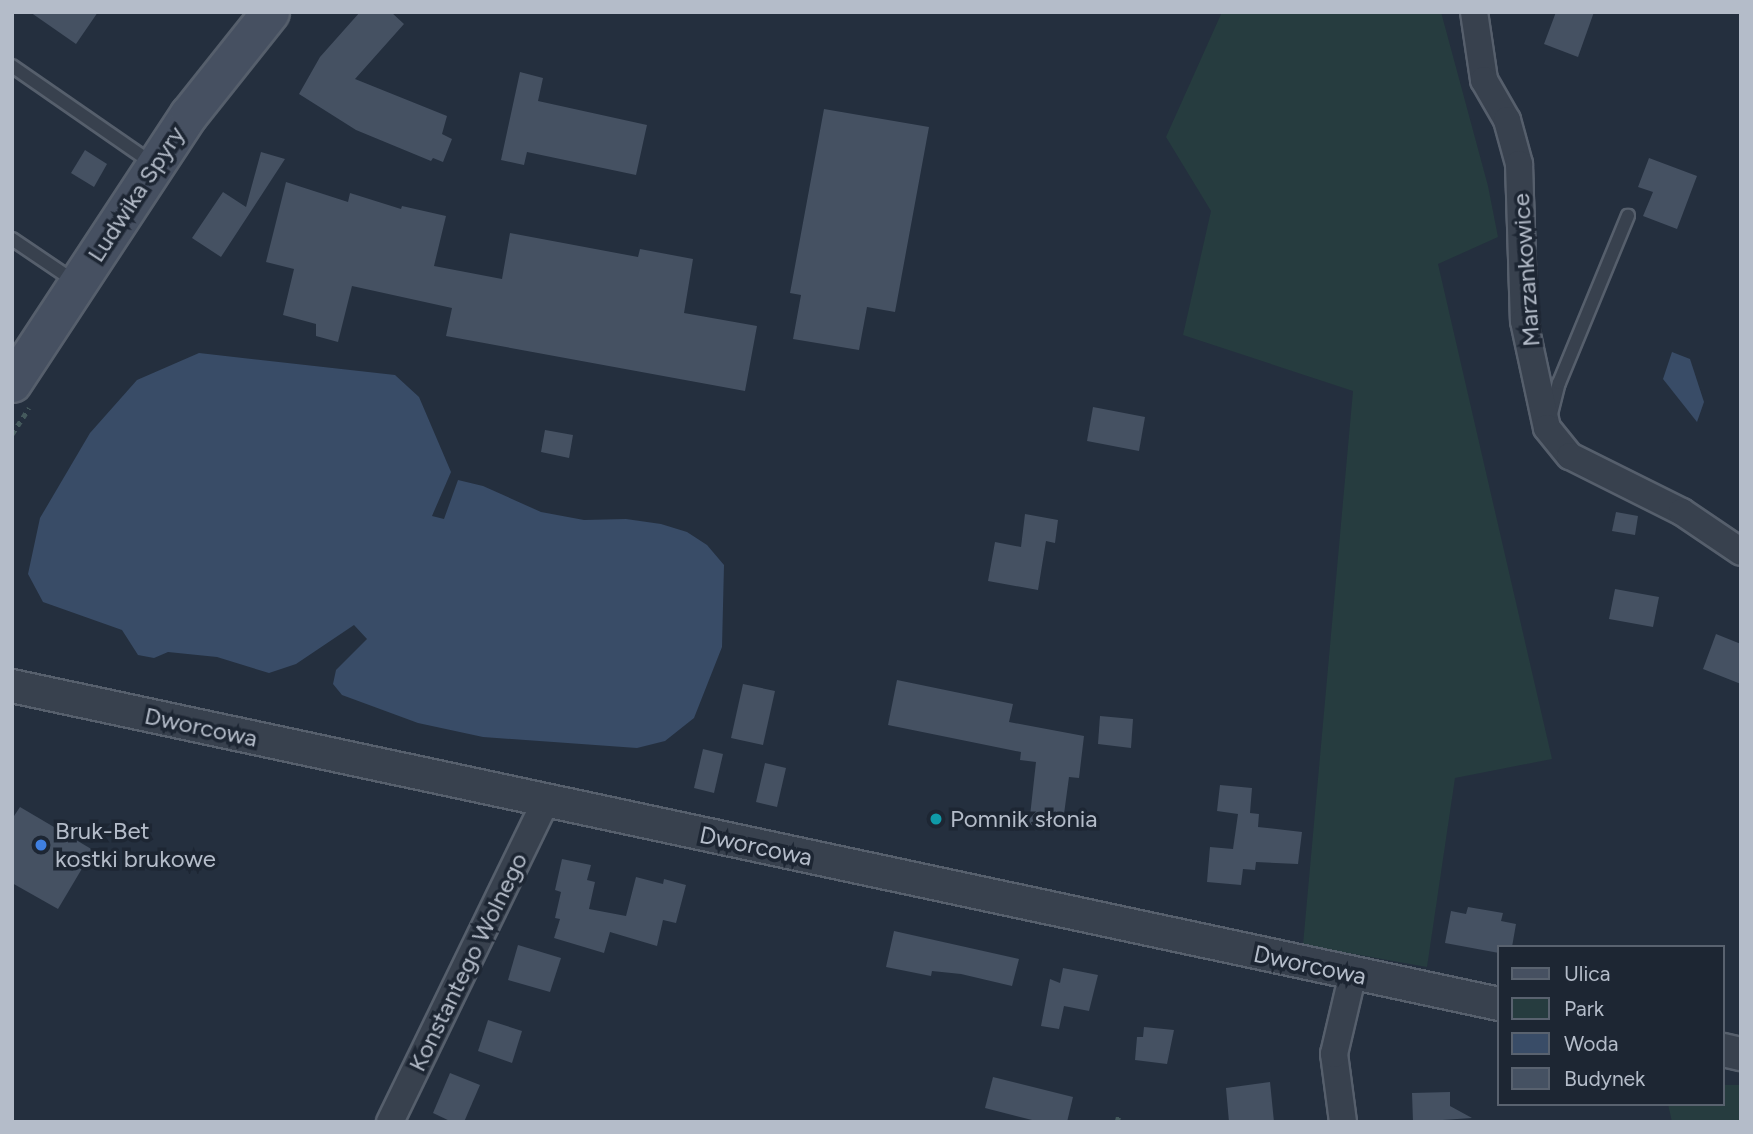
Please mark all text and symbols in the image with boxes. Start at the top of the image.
street label: Ludwika Spyry [81,121,191,267]
street label: Marzankowice [1506,192,1546,348]
street label: Dworcowa [142,701,260,753]
place label: Pomnik słonia [950,805,1098,833]
marker: Pomnik słonia [928,811,944,827]
place label: Bruk-Bet kostki brukowe [55,817,216,873]
street label: Dworcowa [697,820,815,872]
marker: Bruk-Bet kostki brukowe [33,837,49,853]
street label: Konstantego Wolnego [403,848,533,1076]
street label: Dworcowa [1251,939,1369,991]
legend [1498,945,1725,1106]
text: Ulica [1564,961,1610,986]
text: Park [1564,996,1604,1021]
text: Woda [1564,1031,1619,1056]
text: Budynek [1564,1066,1645,1091]

